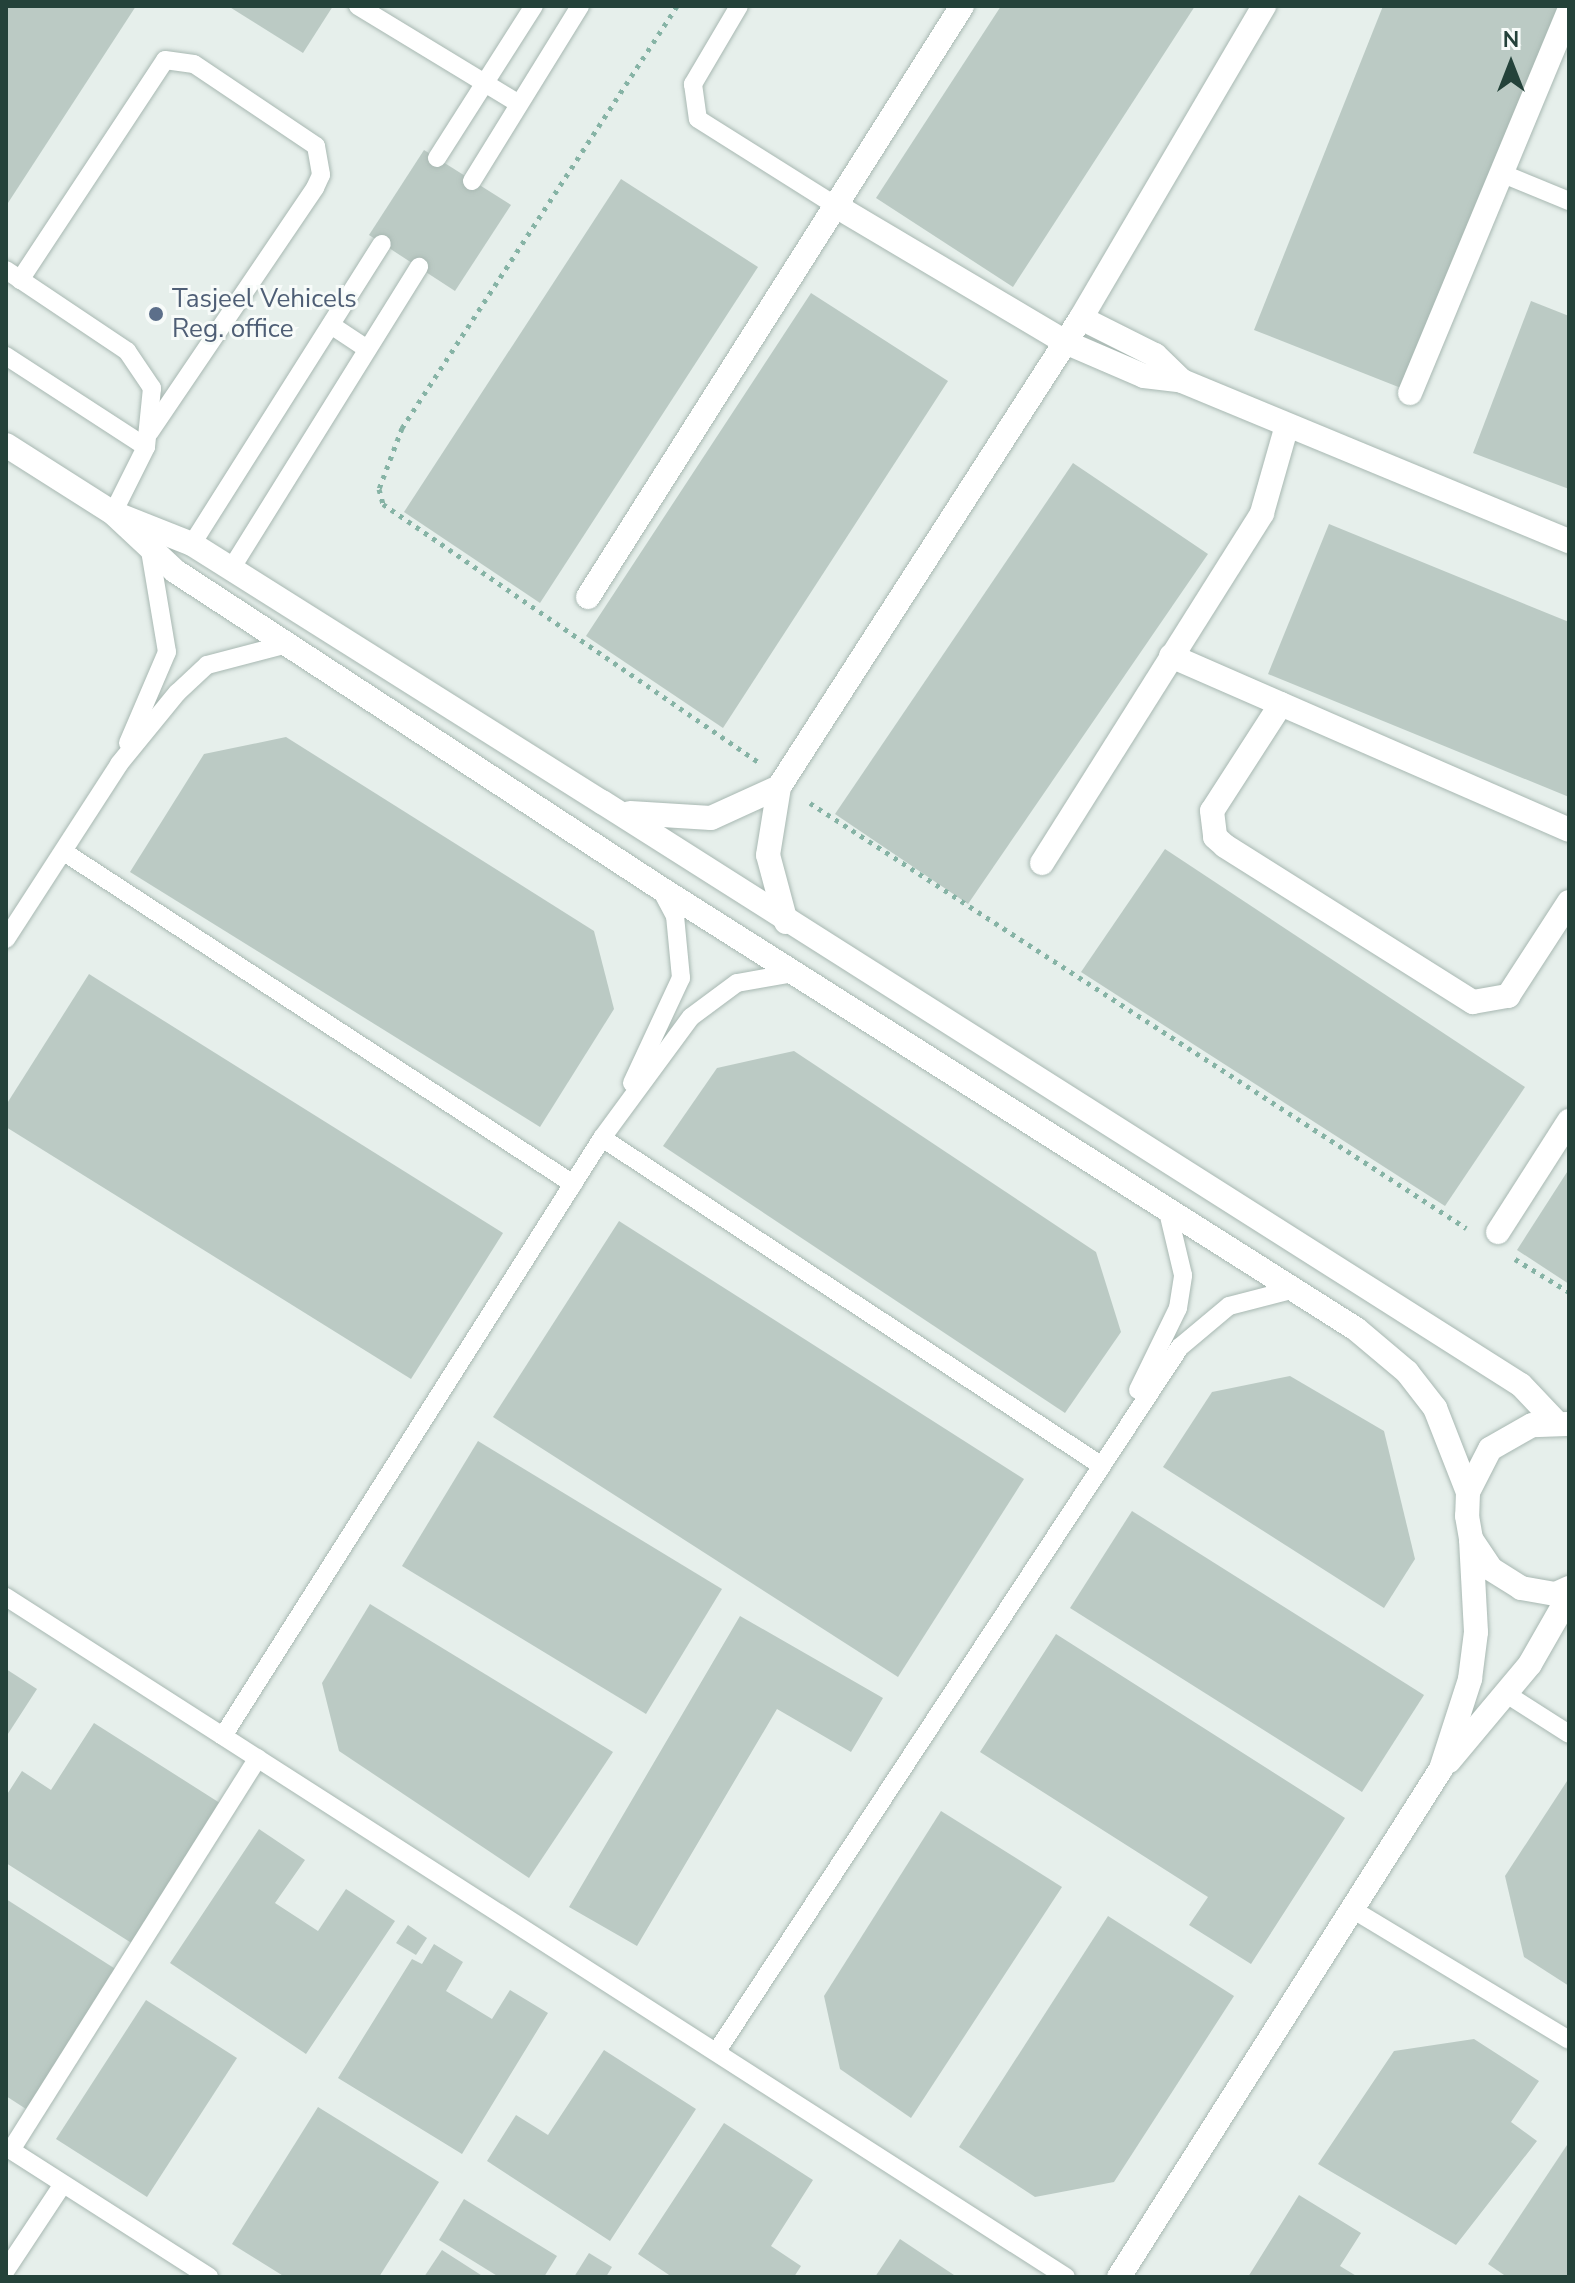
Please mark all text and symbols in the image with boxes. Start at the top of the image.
north arrow [1471,24,1551,104]
text: N [1503,25,1519,55]
place label: Tasjeel Vehicels Reg. office [172,283,357,344]
marker: Tasjeel Vehicels Reg. office [147,305,165,323]

